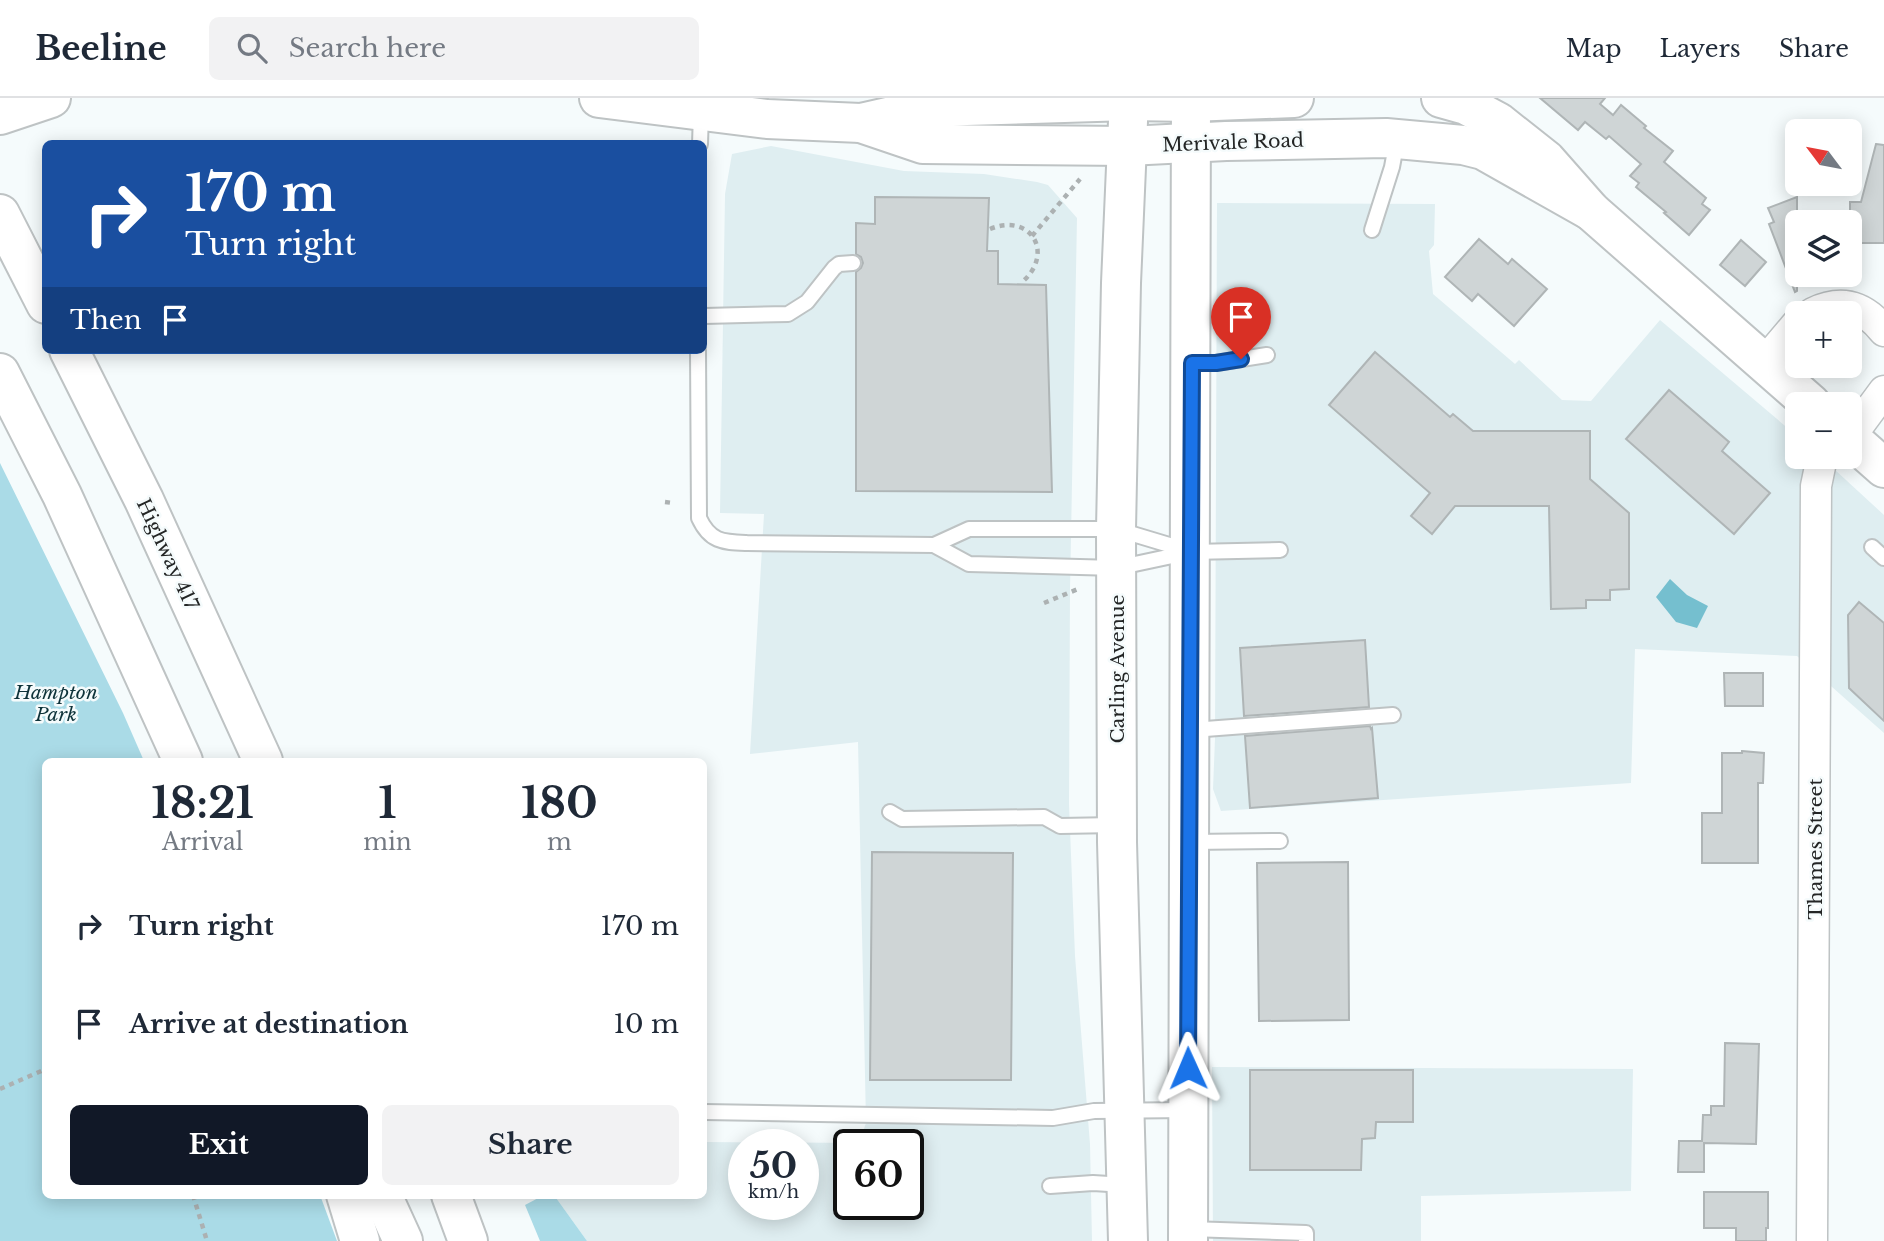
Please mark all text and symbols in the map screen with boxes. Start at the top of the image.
search box [209,17,699,80]
text: Beeline [35,28,167,69]
icon: search [233,29,271,67]
text: Search here [289,32,446,64]
text: Map [1566,34,1622,63]
text: Layers [1660,34,1741,63]
text: Share [1779,34,1849,63]
north arrow [1785,119,1862,196]
map controls [1785,119,1862,469]
street label: Merivale Road [1162,129,1304,156]
text: 170 m [185,163,336,224]
icon: right [70,168,161,259]
button: layers [1785,210,1862,287]
text: Turn right [185,224,356,264]
pin [1211,287,1271,359]
icon: arrive [1222,298,1260,336]
icon: arrive [156,301,194,339]
button: + [1785,301,1862,378]
text: Then [70,304,142,336]
button: − [1785,392,1862,469]
street label: Highway 417 [132,495,204,614]
street label: Carling Avenue [1106,595,1129,743]
park label: Hampton Park [13,681,98,726]
text: 18:21 [151,777,254,829]
text: 1 [378,777,397,829]
text: 180 [521,777,598,829]
street label: Thames Street [1804,778,1827,920]
text: Arrival [162,828,243,856]
text: min [363,828,412,856]
text: m [547,828,572,856]
icon: right [70,907,108,945]
text: Turn right [129,910,274,942]
text: 170 m [600,910,679,942]
icon: arrive [70,1005,108,1043]
text: Arrive at destination [129,1008,409,1040]
text: 10 m [613,1008,679,1040]
position arrow [1151,1031,1225,1105]
button: Exit [70,1105,368,1185]
button: Share [382,1105,679,1185]
speed limit sign: 60 [833,1129,924,1220]
text: 50 [750,1144,797,1187]
text: km/h [748,1181,799,1203]

